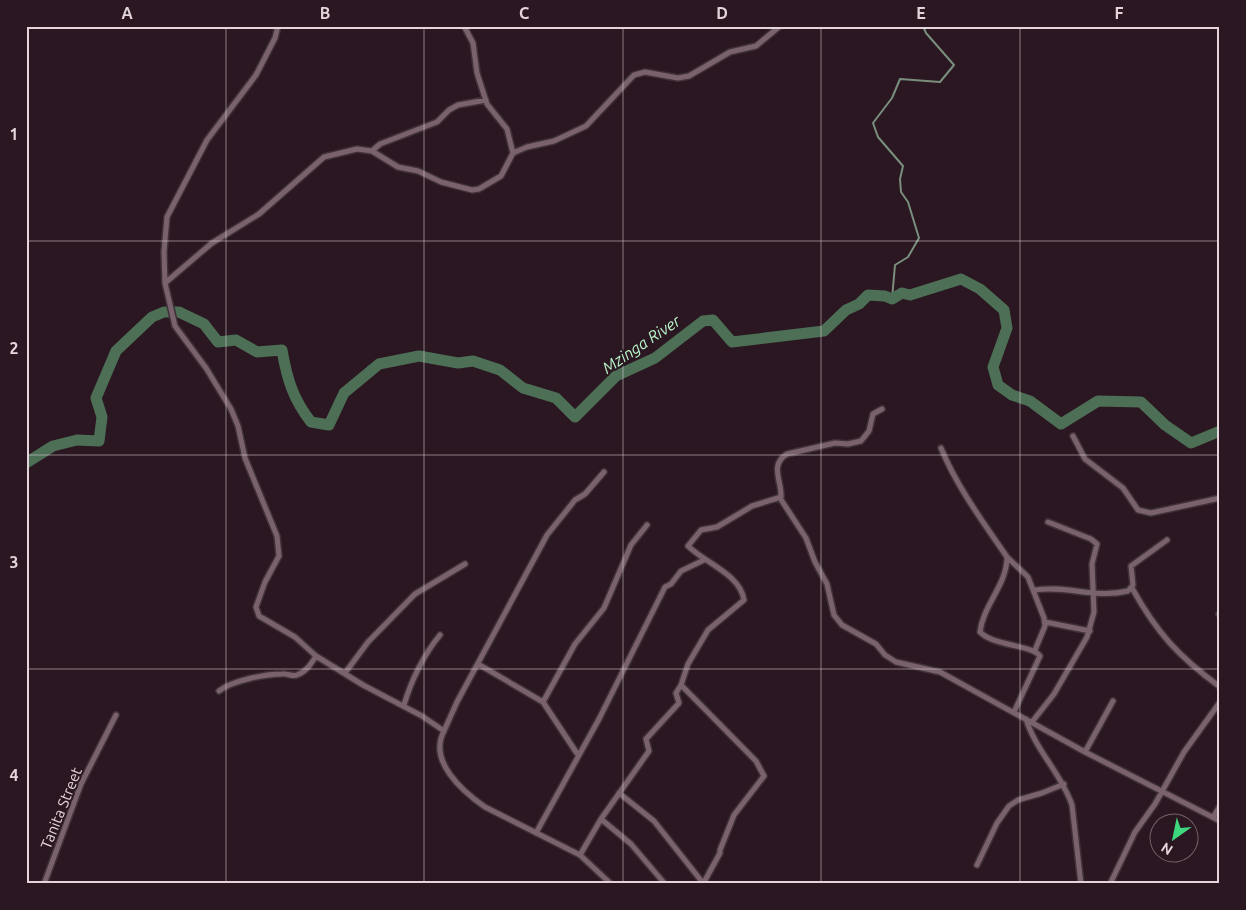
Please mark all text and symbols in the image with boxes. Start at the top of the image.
text: A [121,4,133,22]
text: B [320,4,330,22]
text: C [519,4,529,22]
text: D [716,4,728,22]
text: E [916,4,926,22]
text: F [1115,4,1124,22]
text: 1 [9,125,19,143]
water label: Mzinga River [599,311,684,377]
text: 2 [9,339,19,357]
text: 3 [9,553,19,571]
street label: Tanita Street [37,765,85,851]
text: 4 [9,766,19,784]
north arrow [1148,812,1198,862]
text: N [1158,839,1176,858]

